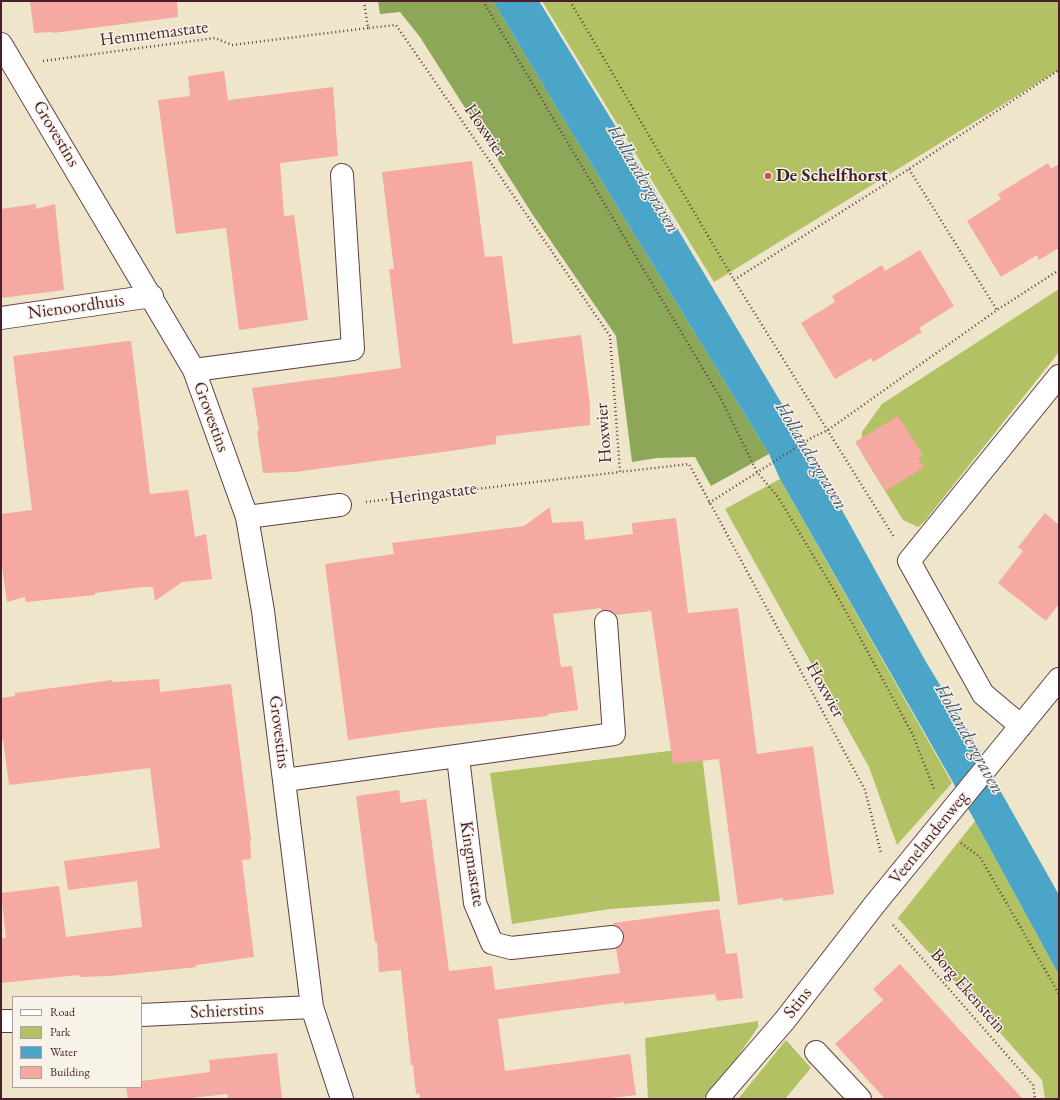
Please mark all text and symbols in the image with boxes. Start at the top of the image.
street label: Hemmemastate [99,17,209,51]
street label: Grovestins [28,97,84,171]
street label: Hoxwier [459,100,511,162]
water label: Hollandergraven [602,121,684,237]
place label: De Schelfhorst [776,165,888,187]
marker: De Schelfhorst [763,171,773,181]
street label: Nienoordhuis [26,290,126,324]
street label: Grovestins [188,379,234,455]
water label: Hollandergraven [770,398,852,514]
street label: Hoxwier [591,402,617,464]
street label: Heringastate [388,478,478,510]
street label: Hoxwier [801,658,849,722]
water label: Hollandergraven [929,680,1009,798]
street label: Grovestins [264,694,294,770]
street label: Veenelandenweg [885,787,973,889]
street label: Kingmastate [455,820,489,908]
street label: Borg Ekenstein [926,945,1010,1037]
street label: Stins [779,983,817,1023]
legend [12,996,142,1088]
street label: Schierstins [190,998,264,1024]
text: Road [50,1004,75,1020]
text: Park [50,1024,70,1040]
text: Water [50,1044,77,1060]
text: Building [50,1064,90,1080]

